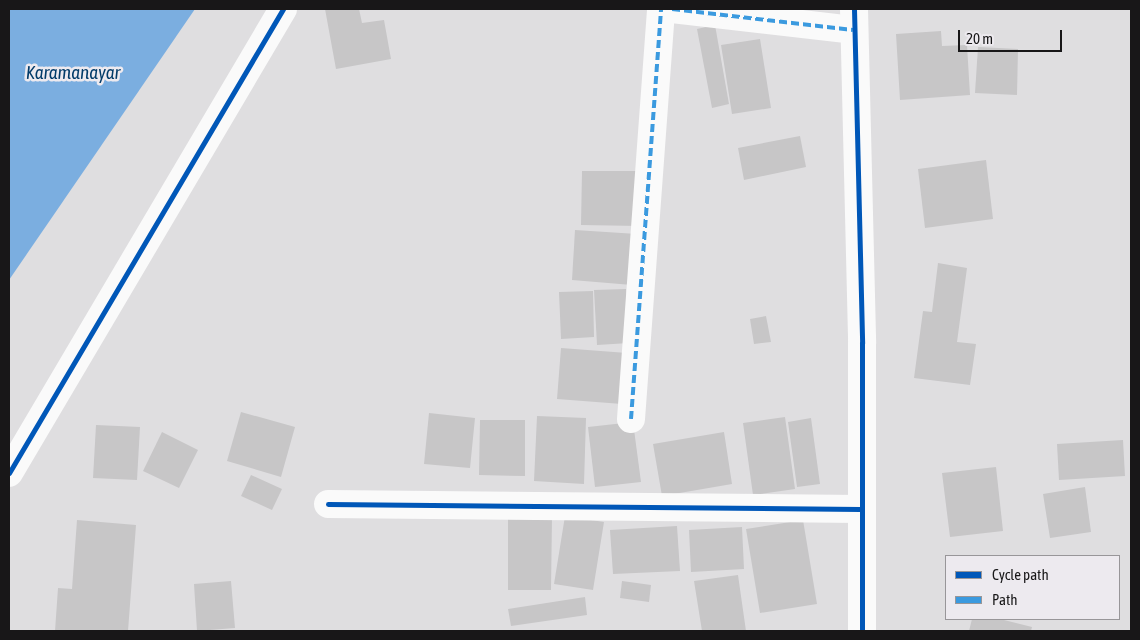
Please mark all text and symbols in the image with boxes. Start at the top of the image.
scale bar [960,20,1064,52]
text: 20 m [966,30,993,47]
water label: Karamanayar [26,62,120,84]
legend [945,555,1120,620]
text: Cycle path [992,566,1049,583]
text: Path [992,591,1018,608]

